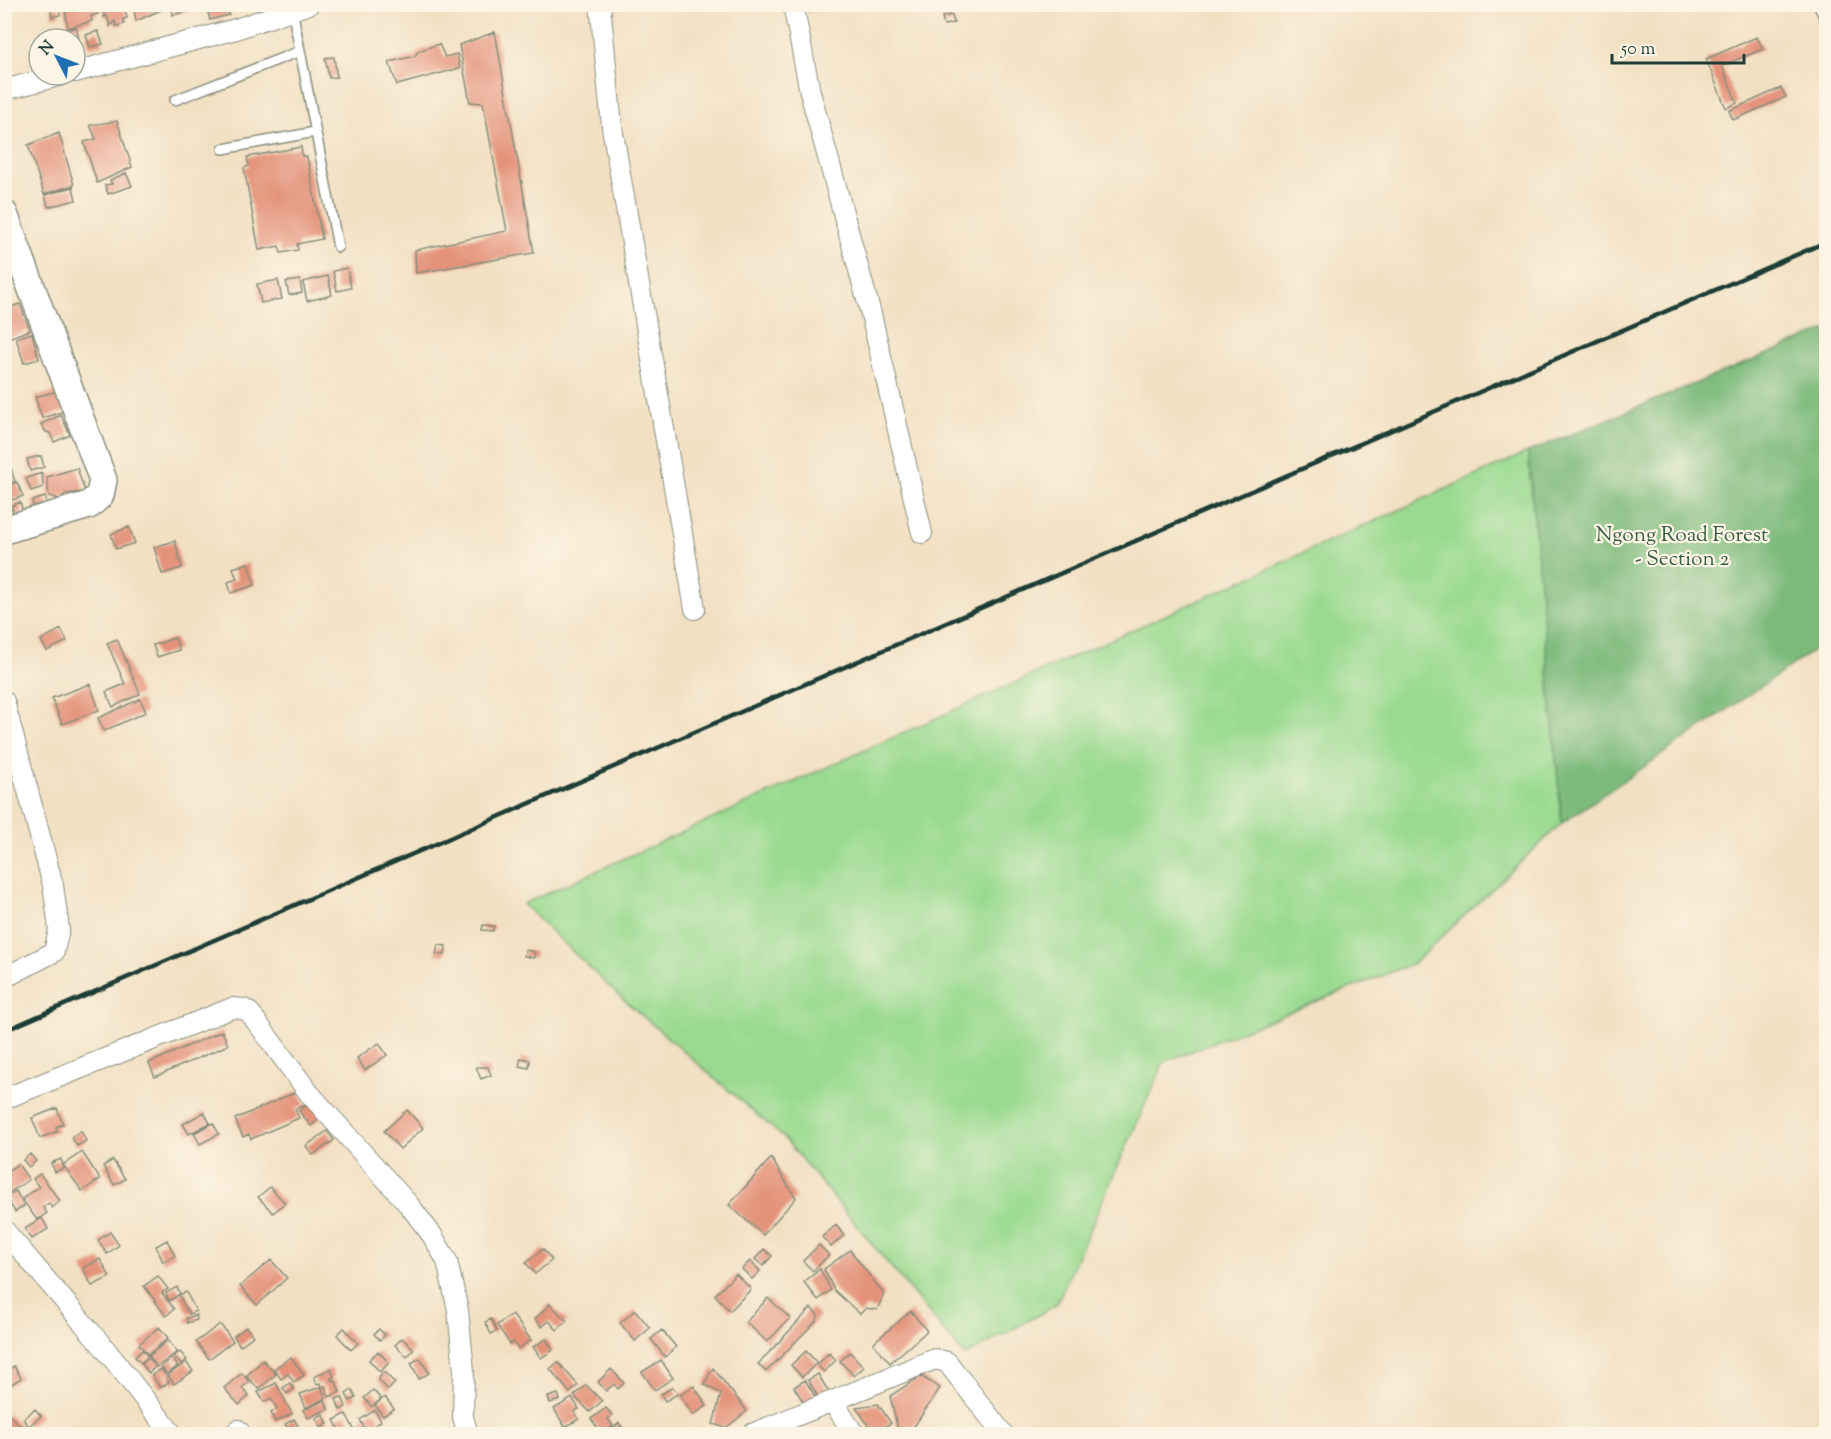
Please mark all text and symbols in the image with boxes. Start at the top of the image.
north arrow [27,27,87,87]
scale bar [1612,27,1744,65]
text: N [35,36,61,61]
text: 50 m [1620,37,1656,63]
park label: Ngong Road Forest - Section 2 [1596,521,1768,575]

